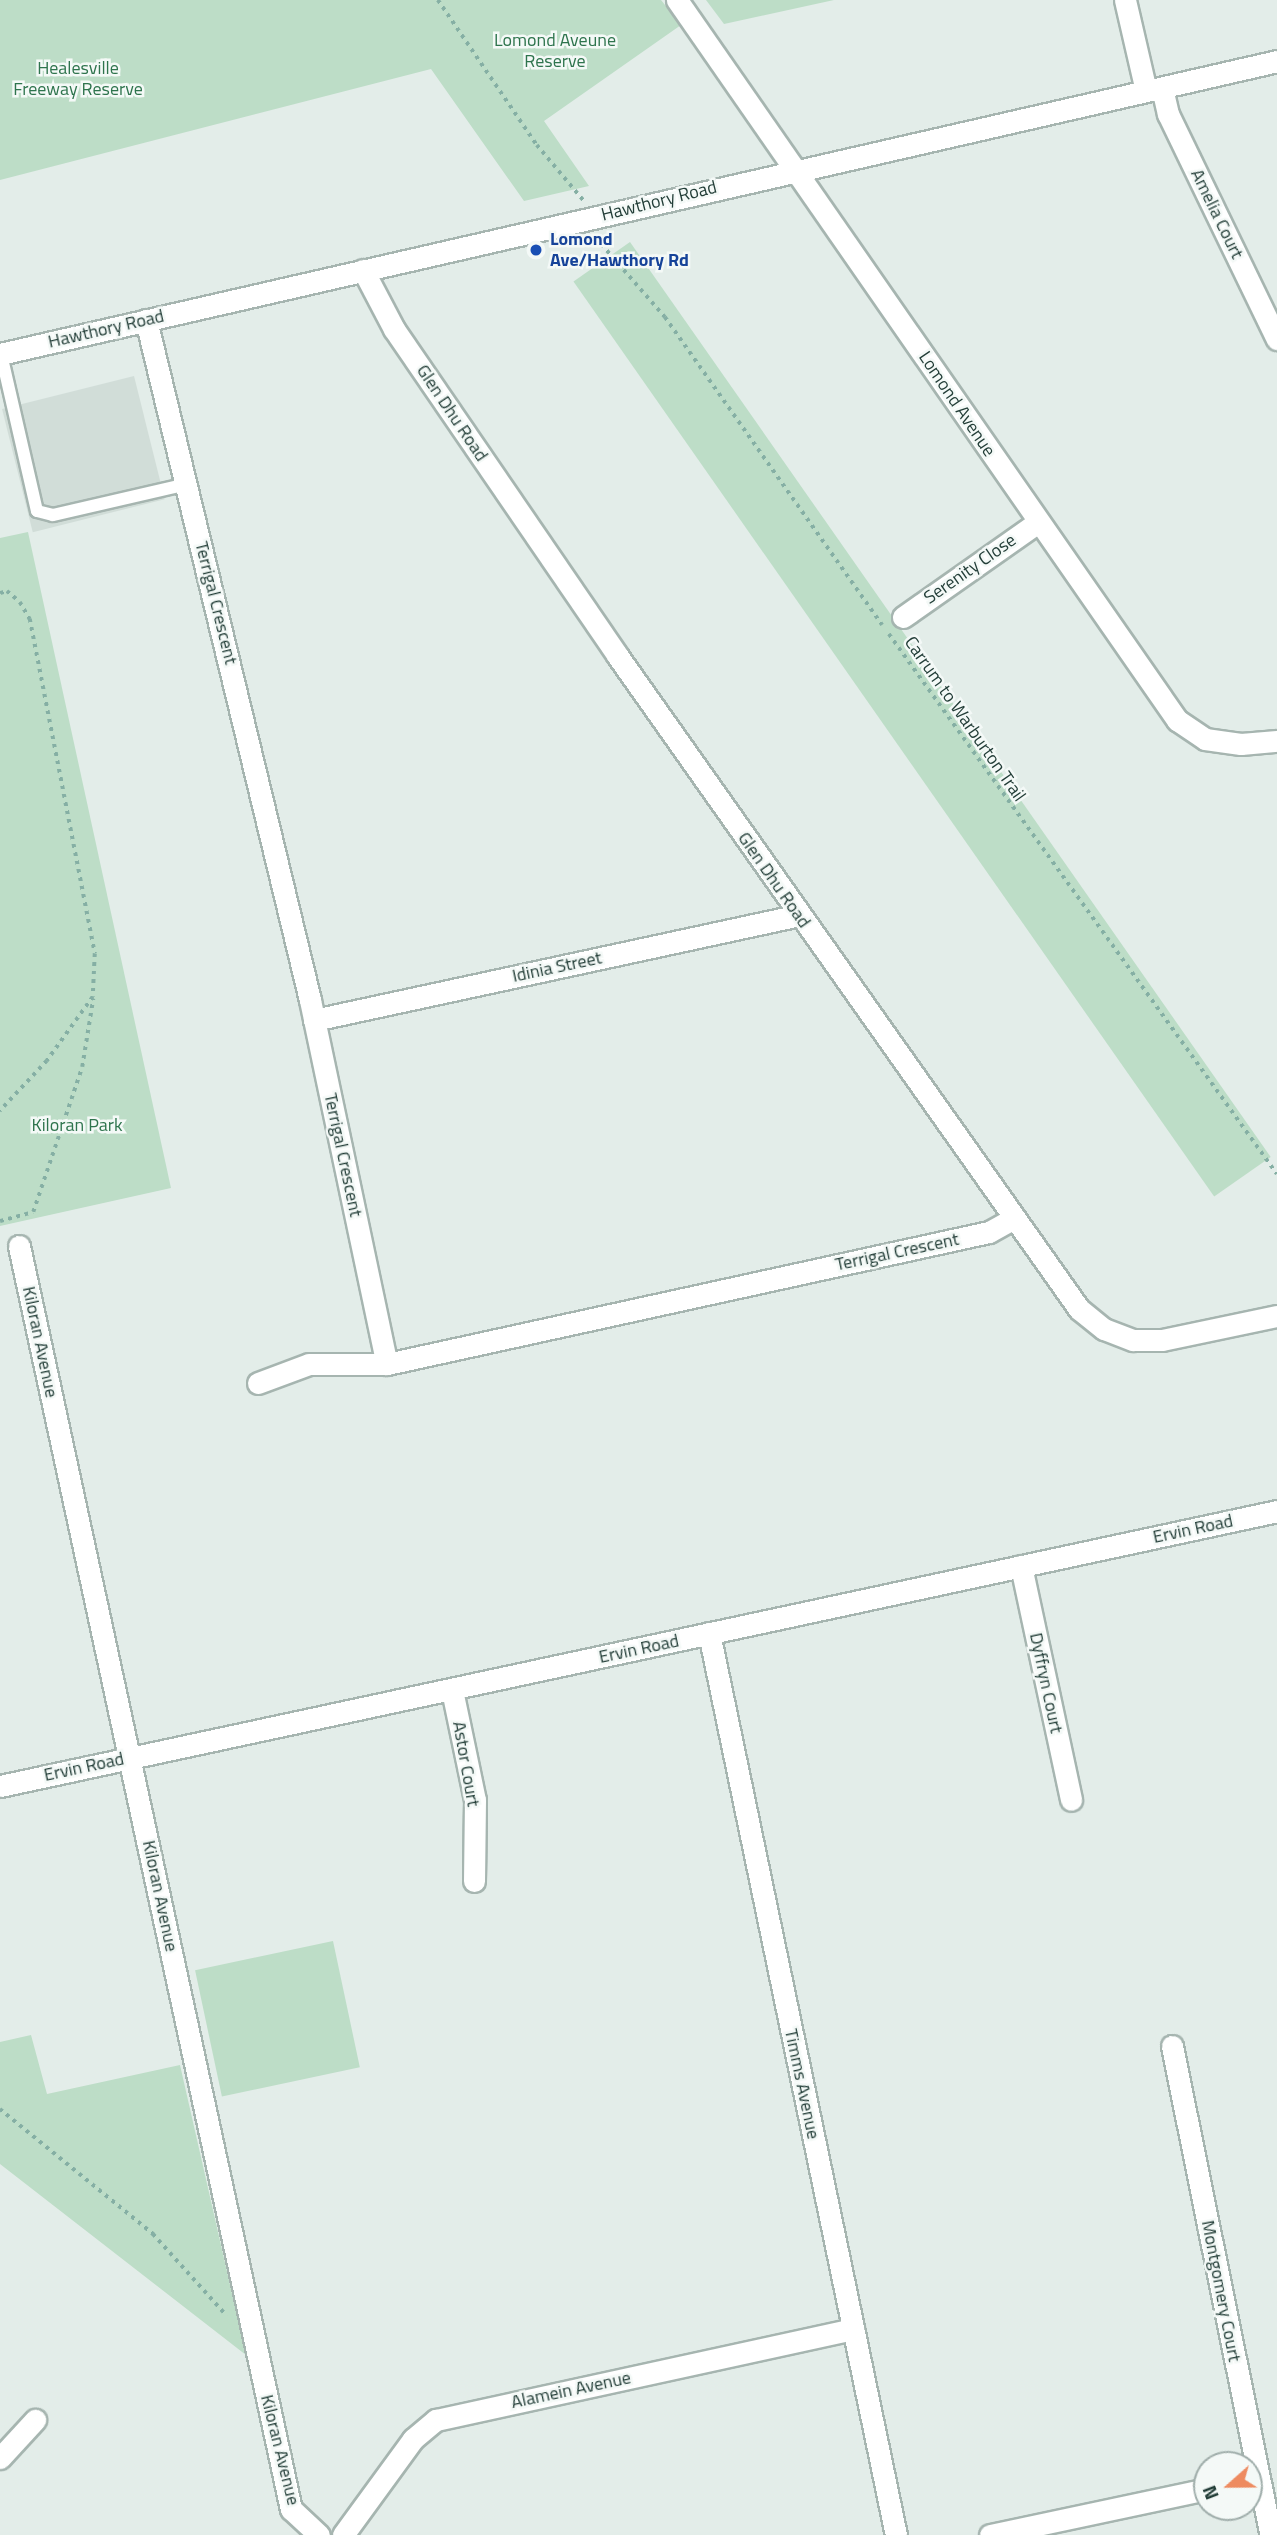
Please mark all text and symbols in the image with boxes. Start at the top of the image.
park label: Lomond Aveune Reserve [494,30,616,72]
park label: Healesville Freeway Reserve [13,58,143,100]
street label: Amelia Court [1186,166,1248,262]
street label: Hawthory Road [599,176,719,226]
place label: Lomond Ave/Hawthory Rd [550,229,689,272]
marker: Lomond Ave/Hawthory Rd [528,242,544,258]
street label: Hawthory Road [46,305,166,353]
street label: Lomond Avenue [914,347,1000,461]
street label: Glen Dhu Road [412,361,492,465]
street label: Serenity Close [920,529,1020,609]
street label: Terrigal Crescent [190,539,242,667]
street label: Carrum to Warburton Trail [900,632,1030,806]
street label: Glen Dhu Road [733,828,815,932]
street label: Idinia Street [510,947,604,987]
street label: Terrigal Crescent [319,1091,367,1219]
park label: Kiloran Park [31,1114,123,1136]
street label: Terrigal Crescent [833,1228,961,1276]
street label: Kiloran Avenue [18,1284,62,1400]
street label: Ervin Road [1151,1510,1235,1548]
street label: Ervin Road [597,1630,681,1668]
street label: Dyffryn Court [1025,1631,1067,1735]
street label: Astor Court [448,1720,484,1808]
street label: Ervin Road [42,1748,126,1786]
street label: Kiloran Avenue [138,1838,182,1954]
street label: Timms Avenue [780,2027,824,2141]
street label: Montgomery Court [1197,2219,1245,2363]
street label: Alamein Avenue [509,2367,633,2413]
street label: Kiloran Avenue [256,2393,304,2507]
north arrow [1193,2451,1263,2521]
text: N [1194,2482,1226,2504]

